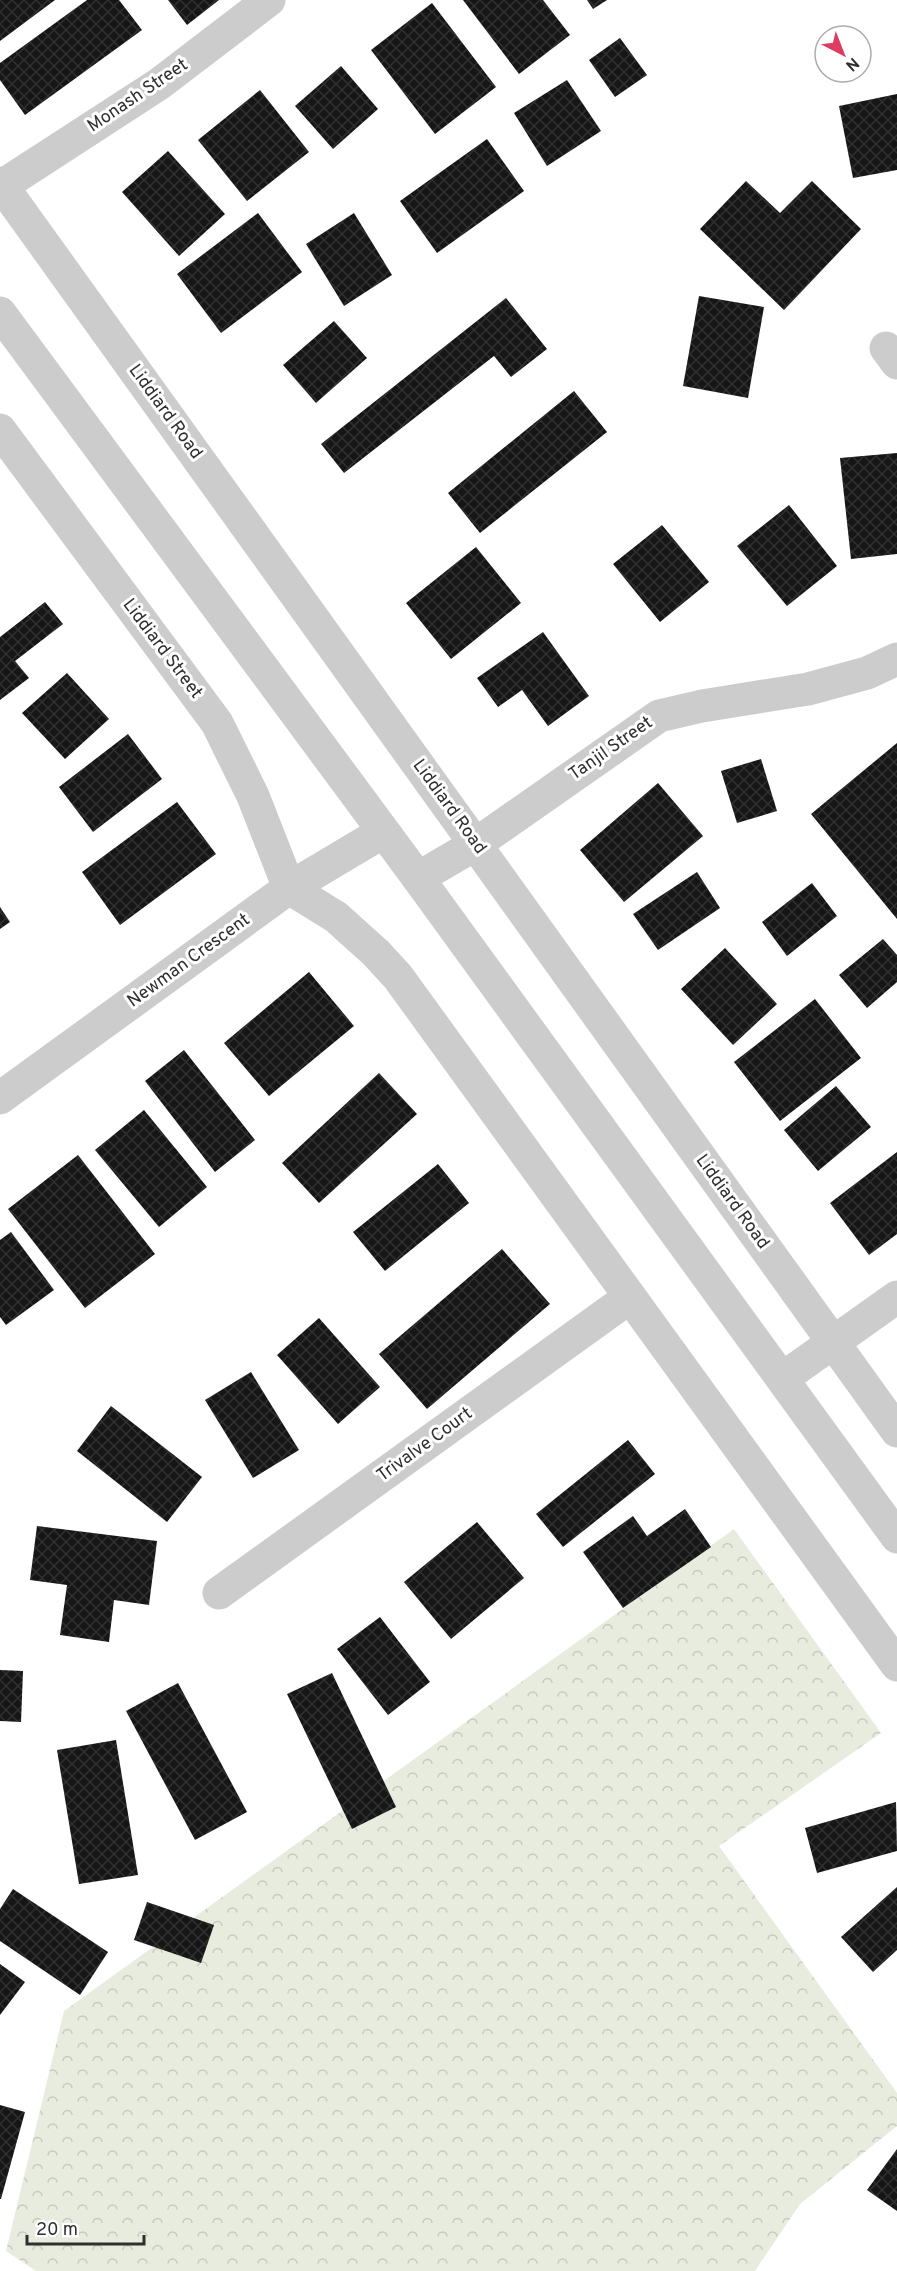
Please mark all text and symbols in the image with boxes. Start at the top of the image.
north arrow [813,24,873,84]
text: N [841,52,863,75]
street label: Monash Street [83,54,193,138]
street label: Liddiard Road [123,360,207,464]
street label: Liddiard Street [117,594,207,704]
street label: Tanjil Street [565,712,657,786]
street label: Liddiard Road [407,755,491,859]
street label: Newman Crescent [123,909,255,1013]
street label: Liddiard Road [690,1150,774,1254]
street label: Trivalve Court [373,1403,477,1487]
scale bar [27,2208,144,2246]
text: 20 m [36,2219,78,2242]

